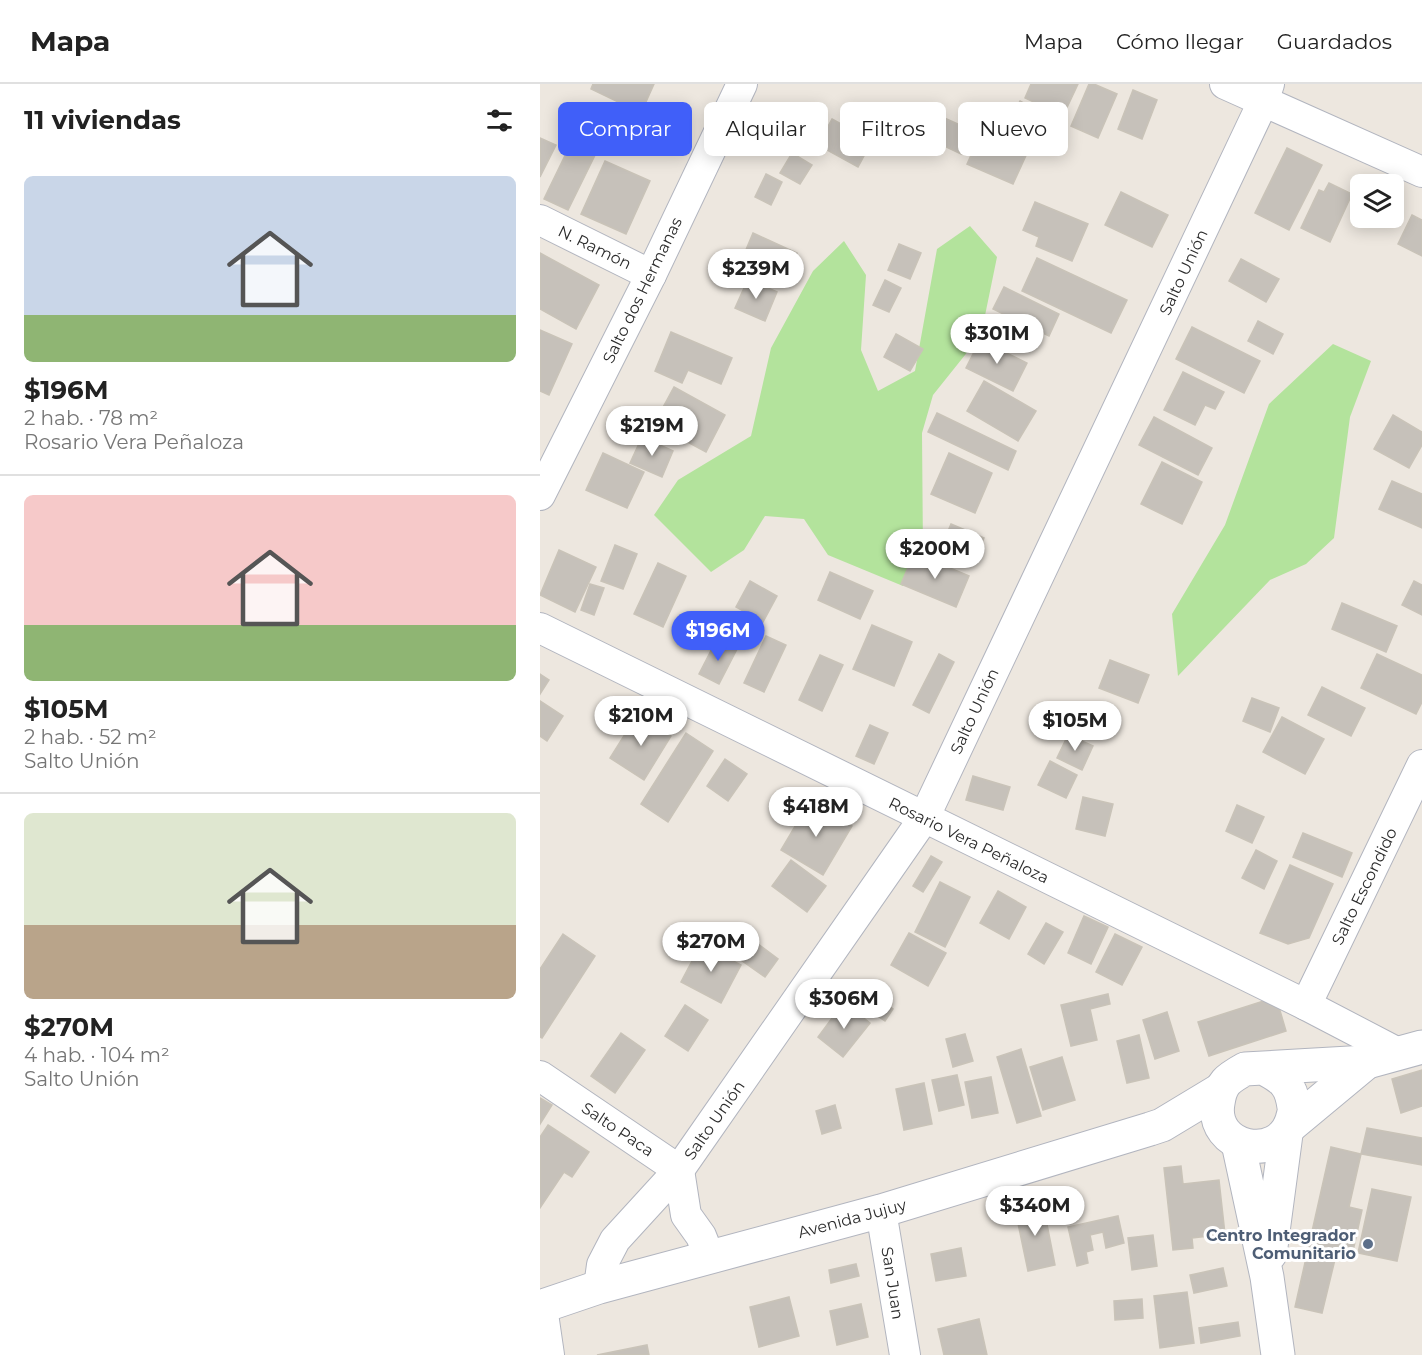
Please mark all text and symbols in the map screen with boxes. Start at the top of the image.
text: Mapa [30,24,110,58]
text: Mapa [1024,29,1083,54]
text: Cómo llegar [1116,29,1244,54]
text: Guardados [1277,29,1392,54]
chip: Comprar [558,102,692,156]
chip: Alquilar [704,102,828,156]
chip: Filtros [840,102,946,156]
chip: Nuevo [958,102,1068,156]
text: 11 viviendas [24,104,181,136]
icon: filters [483,104,516,137]
map controls [1350,174,1404,228]
button: layers [1350,174,1404,228]
street label: Salto dos Hermanas [599,214,686,366]
icon: home [216,215,324,323]
street label: N. Ramón [555,222,635,273]
street label: Salto Unión [1155,226,1212,318]
pin: $239M [714,249,798,300]
text: $239M [722,256,790,280]
pin: $301M [955,314,1039,365]
text: $301M [965,321,1029,345]
text: $196M [24,374,108,406]
text: 2 hab. · 78 m² [24,406,158,430]
pin: $219M [610,406,694,457]
text: $219M [620,413,684,437]
text: Rosario Vera Peñaloza [24,430,244,454]
pin: $200M [893,529,977,580]
icon: home [216,534,324,642]
text: $200M [900,536,970,560]
pin: $196M [676,611,760,662]
text: $196M [686,618,750,642]
street label: Salto Unión [946,665,1003,757]
text: $105M [24,693,108,725]
pin: $210M [599,696,683,747]
pin: $105M [1033,701,1117,752]
text: $210M [608,703,674,727]
text: $105M [1043,708,1107,732]
text: 2 hab. · 52 m² [24,725,157,749]
text: Salto Unión [24,749,140,773]
pin: $418M [774,787,858,838]
street label: Rosario Vera Peñaloza [886,793,1052,888]
text: $418M [783,794,849,818]
street label: Salto Escondido [1328,825,1401,948]
icon: home [216,852,324,960]
pin: $270M [669,922,753,973]
text: $270M [676,929,746,953]
pin: $306M [802,979,886,1030]
text: $306M [809,986,879,1010]
text: $270M [24,1011,114,1043]
text: 4 hab. · 104 m² [24,1043,170,1067]
text: Salto Unión [24,1067,140,1091]
street label: Salto Unión [680,1077,749,1164]
street label: Salto Paca [578,1098,657,1160]
pin: $340M [993,1186,1077,1237]
text: $340M [1000,1193,1071,1217]
street label: Avenida Jujuy [796,1195,909,1242]
place label: Centro Integrador Comunitario [1206,1226,1356,1263]
marker: Centro Integrador Comunitario [1361,1237,1375,1251]
street label: San Juan [877,1245,908,1321]

